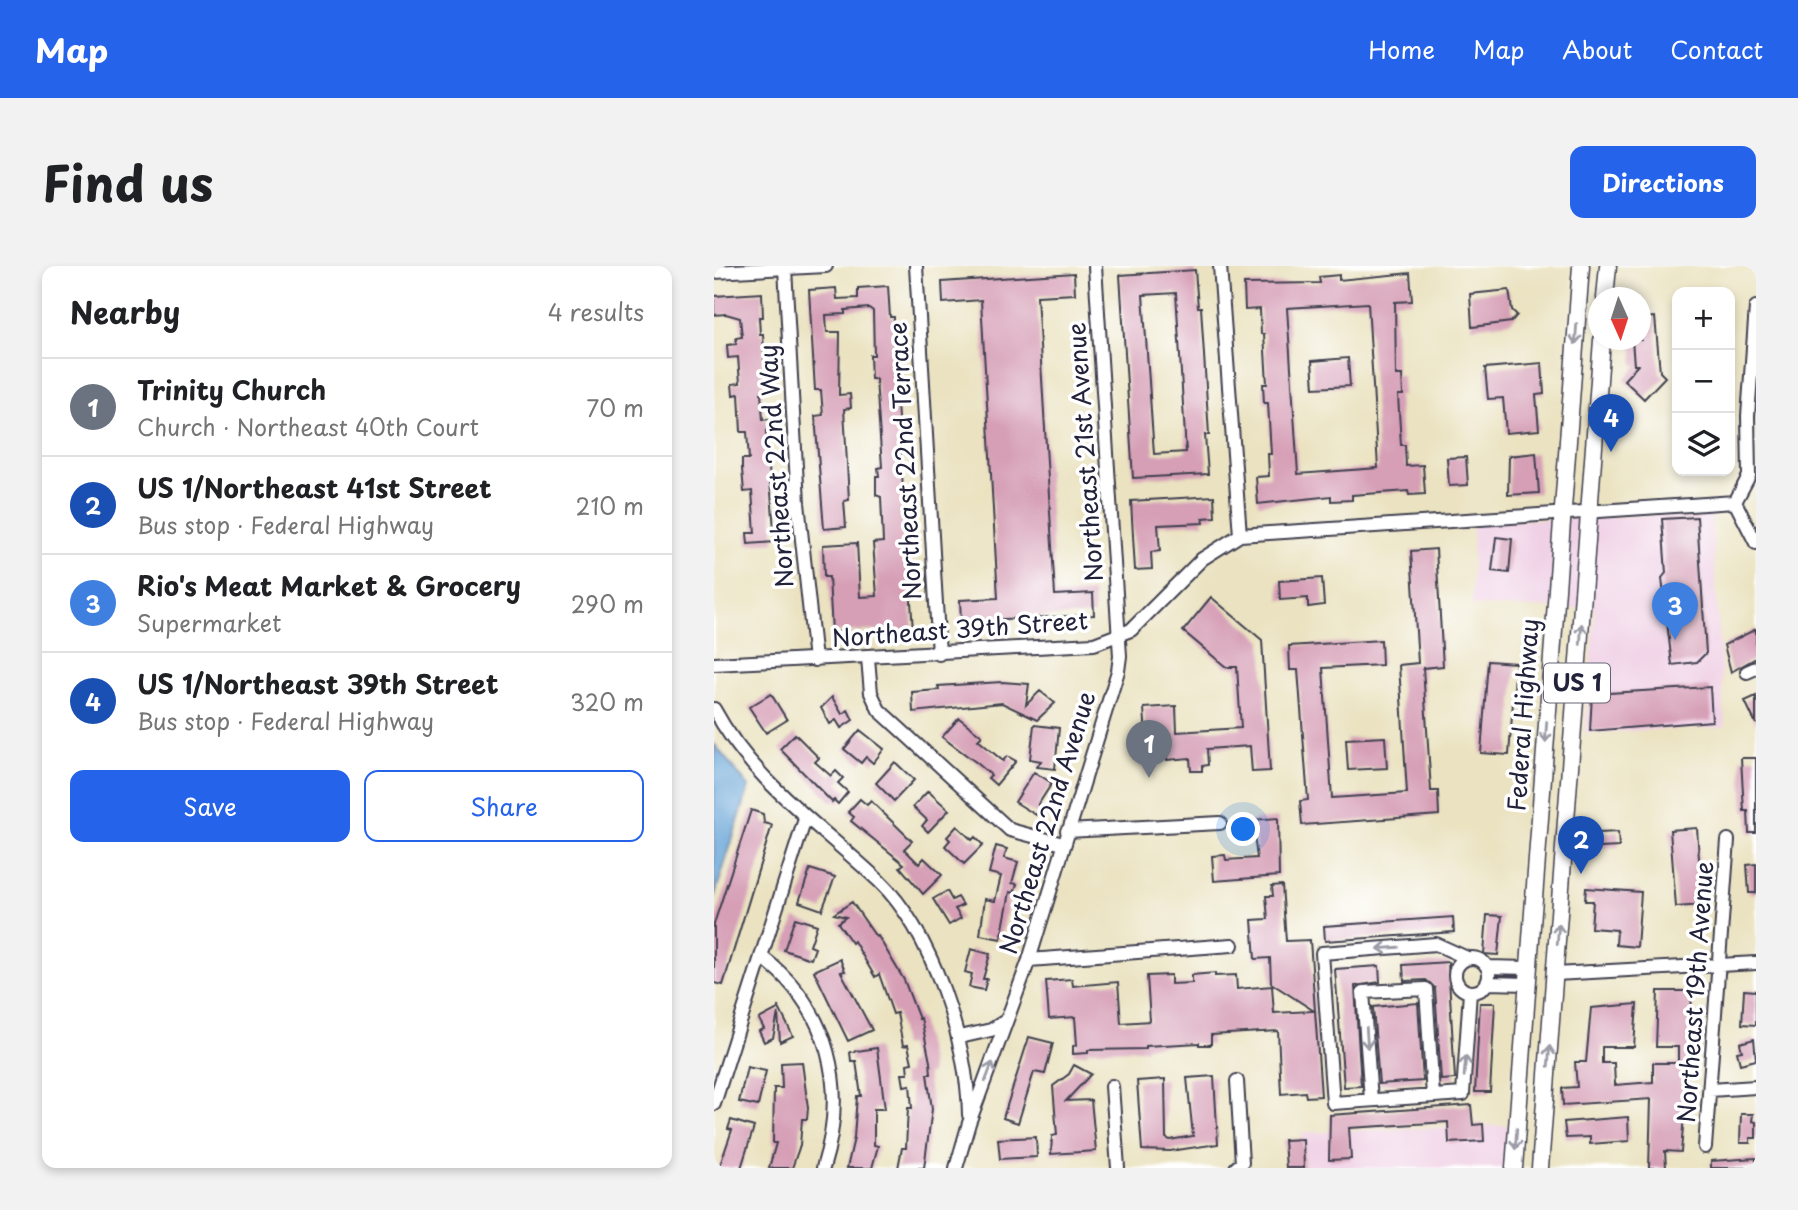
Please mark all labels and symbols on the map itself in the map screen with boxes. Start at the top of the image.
north arrow [1588,287,1651,350]
street label: Northeast 22nd Terrace [879,321,929,601]
street label: Northeast 21st Avenue [1057,321,1111,583]
one-way arrow [1569,322,1582,345]
street label: Northeast 22nd Way [749,343,801,589]
pin: 4 [1588,394,1634,452]
pin: 3 [1652,582,1698,640]
street label: Northeast 39th Street [831,601,1089,655]
street label: Federal Highway [1497,617,1547,812]
one-way arrow [1574,623,1587,646]
road number: US 1 [1544,664,1610,702]
street label: Northeast 22nd Avenue [989,687,1103,958]
pin: 1 [1126,720,1172,778]
one-way arrow [1539,720,1552,743]
your location [1226,812,1260,846]
pin: 2 [1558,816,1604,874]
street label: Northeast 19th Avenue [1667,860,1721,1124]
one-way arrow [1552,924,1565,946]
one-way arrow [1377,942,1400,955]
one-way arrow [1360,1026,1373,1049]
one-way arrow [1543,1045,1556,1067]
one-way arrow [1459,1055,1472,1077]
one-way arrow [983,1061,996,1083]
one-way arrow [1509,1127,1522,1150]

